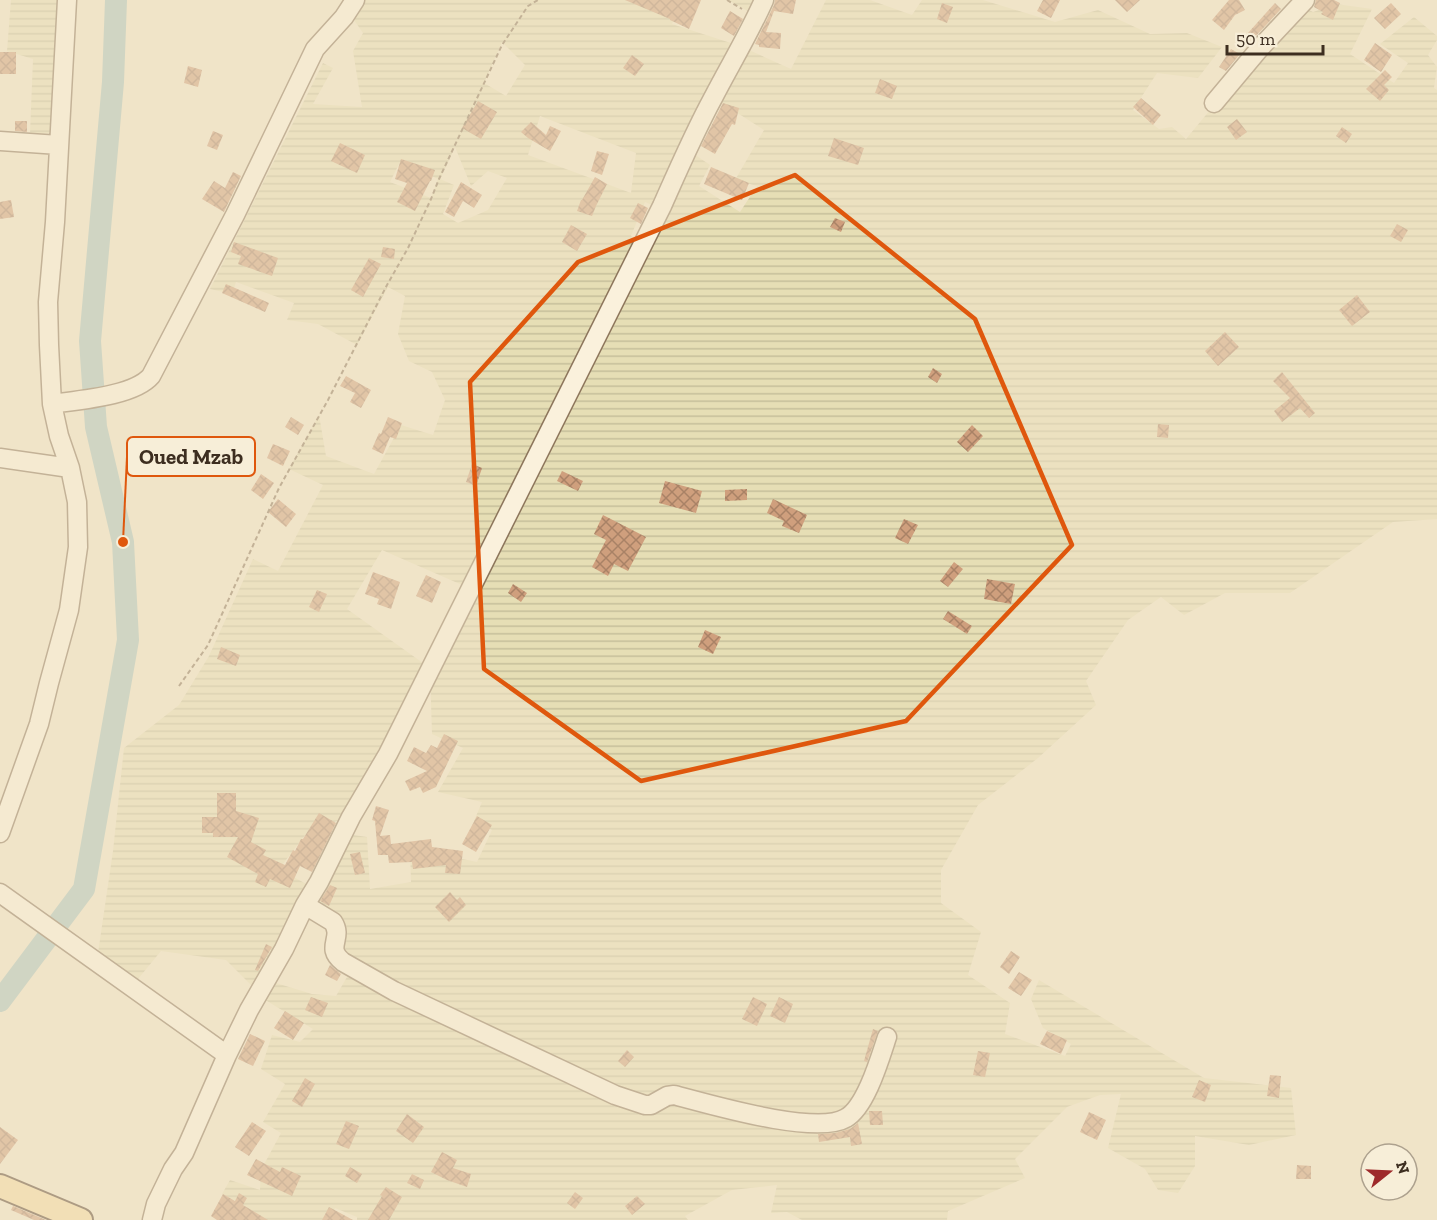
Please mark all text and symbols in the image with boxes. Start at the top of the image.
scale bar [1227,18,1323,56]
text: 50 m [1236,28,1276,50]
callout: Oued Mzab [127,437,255,476]
text: Oued Mzab [139,444,244,469]
north arrow [1359,1142,1419,1202]
text: N [1392,1159,1414,1176]

